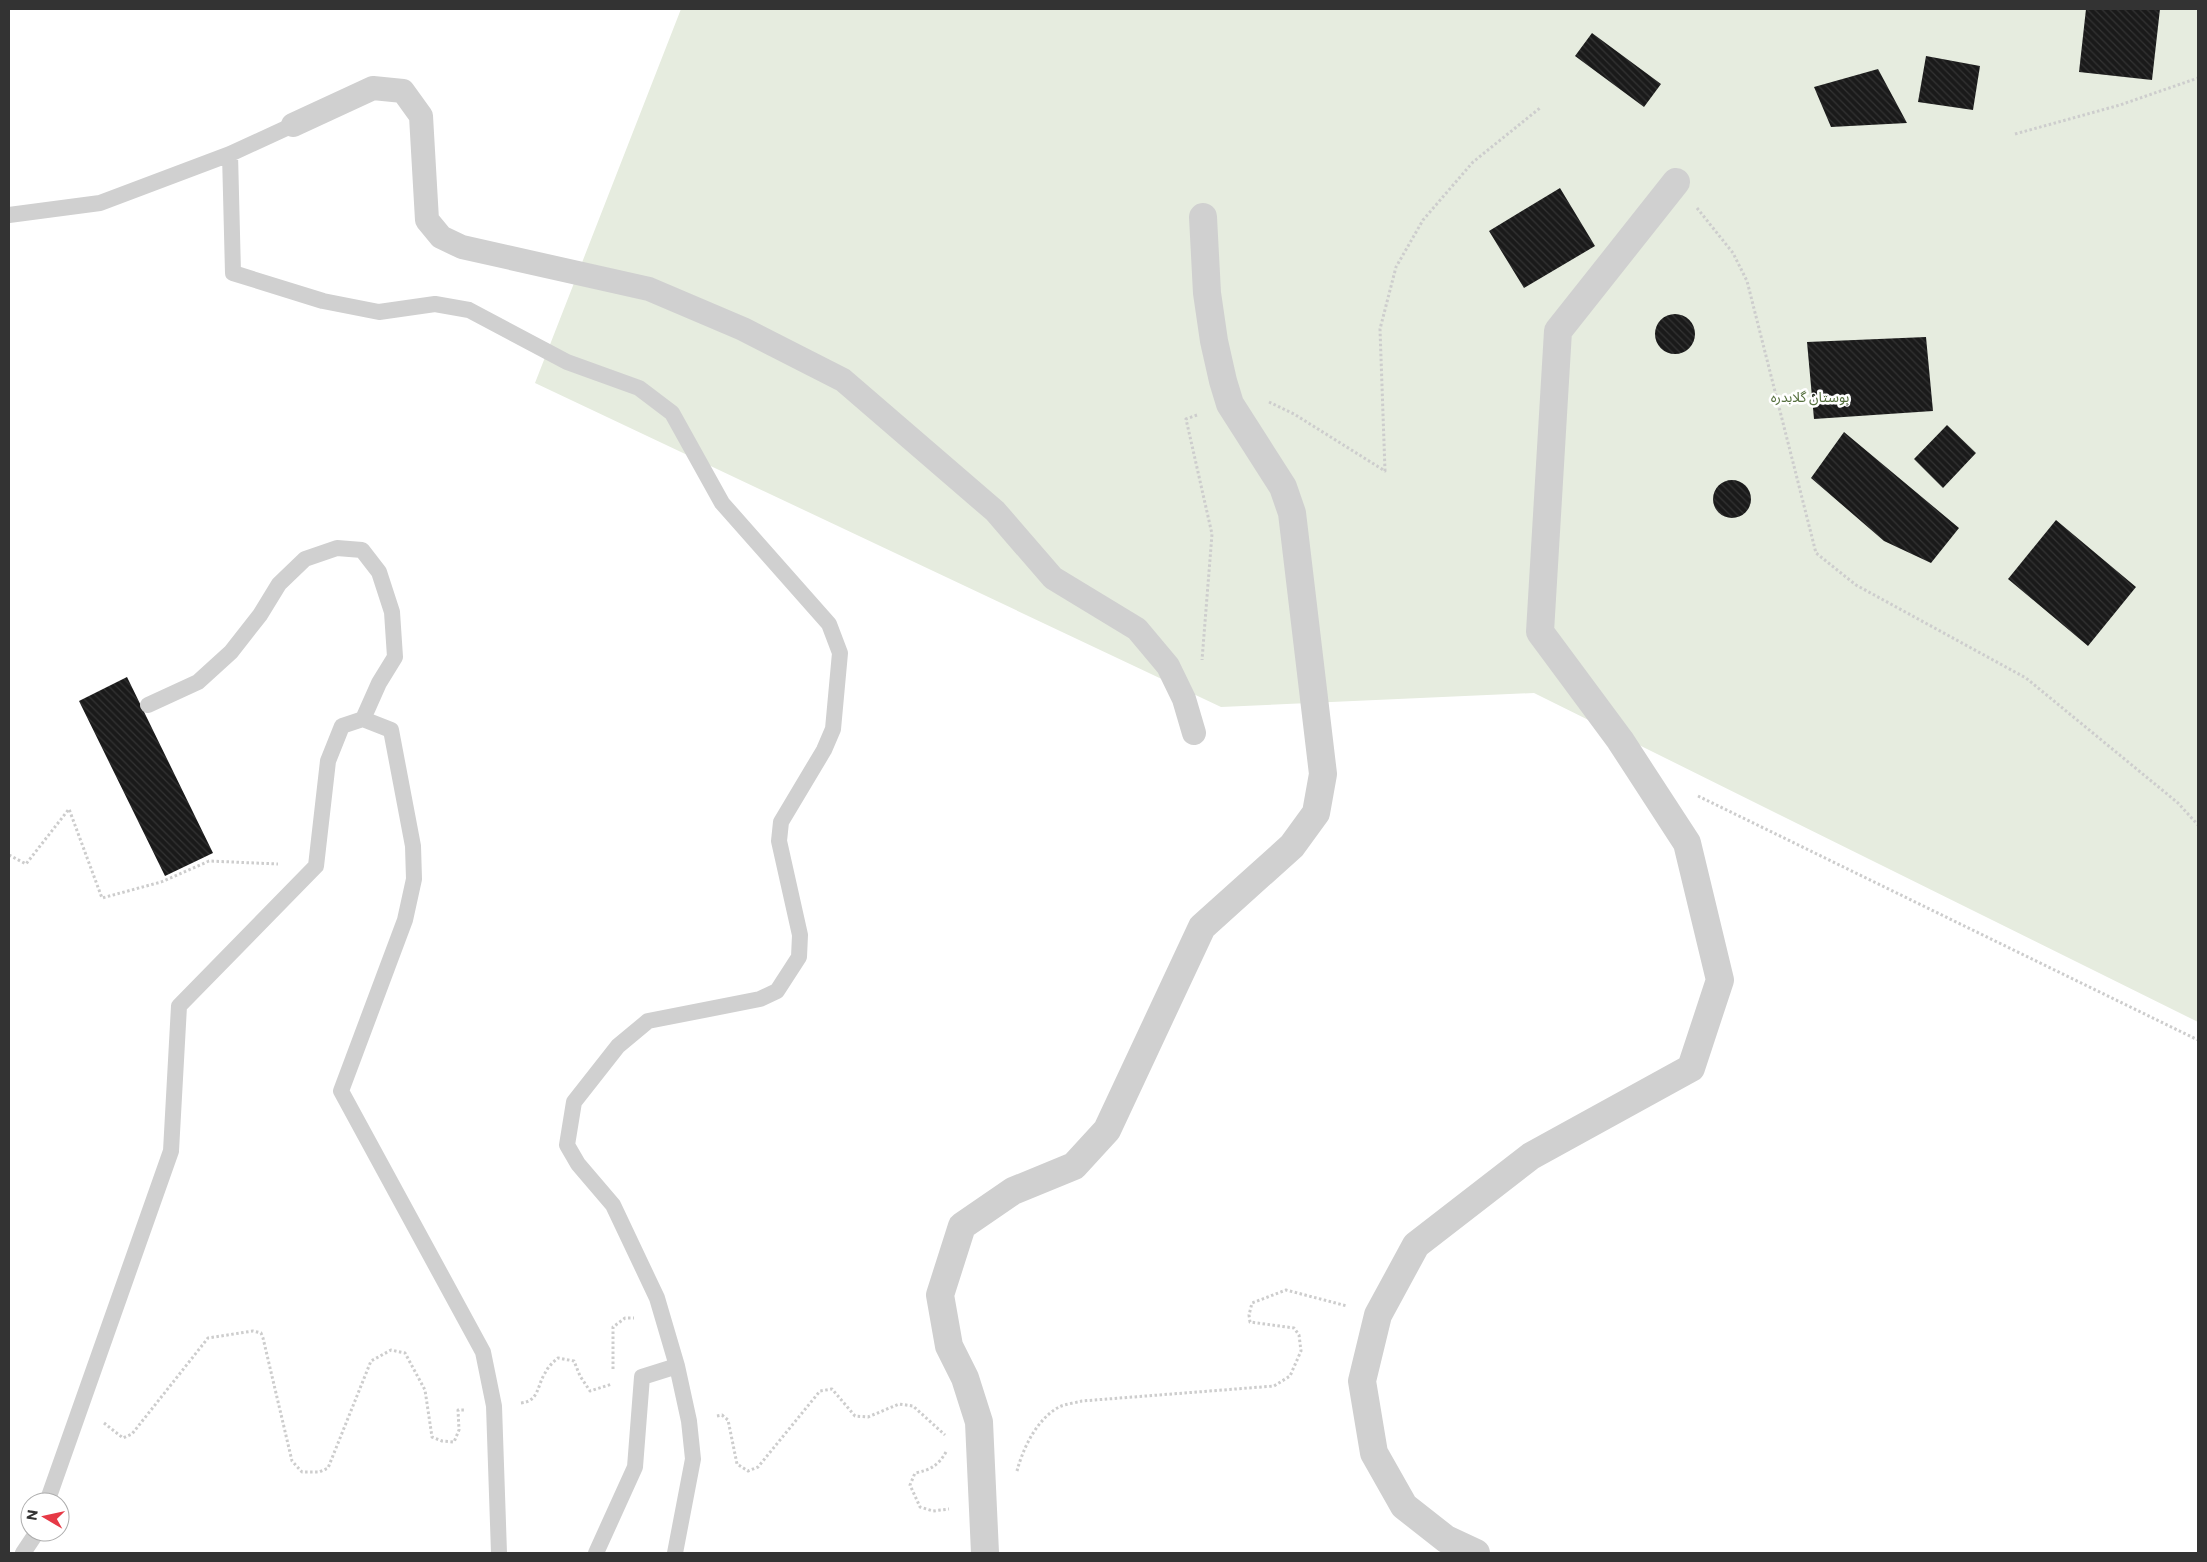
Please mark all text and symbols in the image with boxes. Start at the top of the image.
park label: بوستان گلابدره [1771,388,1849,406]
north arrow [20,1492,70,1542]
text: N [22,1508,41,1521]

